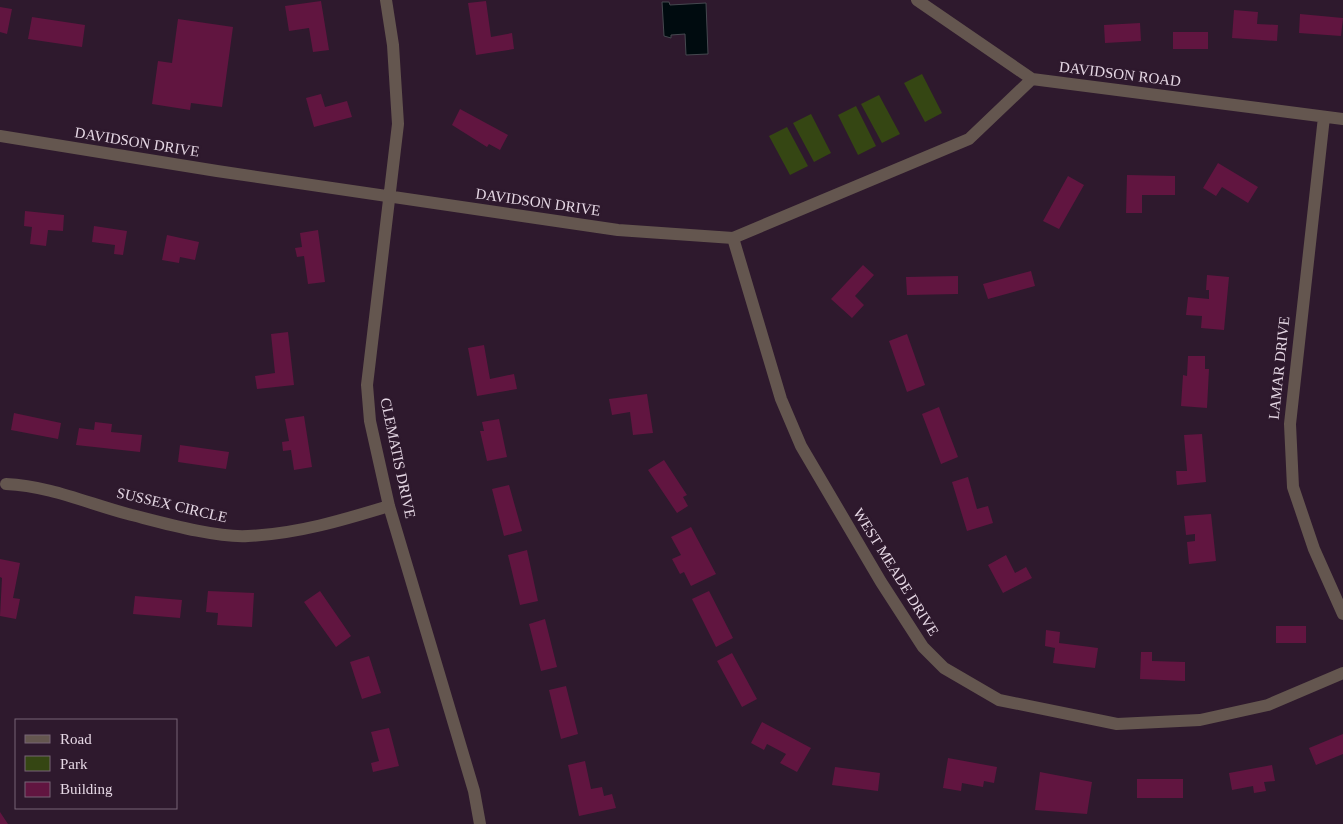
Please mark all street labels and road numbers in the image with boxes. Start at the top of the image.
street label: DAVIDSON ROAD [1058,59,1182,89]
street label: DAVIDSON DRIVE [74,124,200,160]
street label: DAVIDSON DRIVE [475,185,601,219]
street label: LAMAR DRIVE [1266,316,1292,420]
street label: CLEMATIS DRIVE [377,396,419,520]
street label: SUSSEX CIRCLE [115,485,229,525]
street label: WEST MEADE DRIVE [850,505,942,639]

